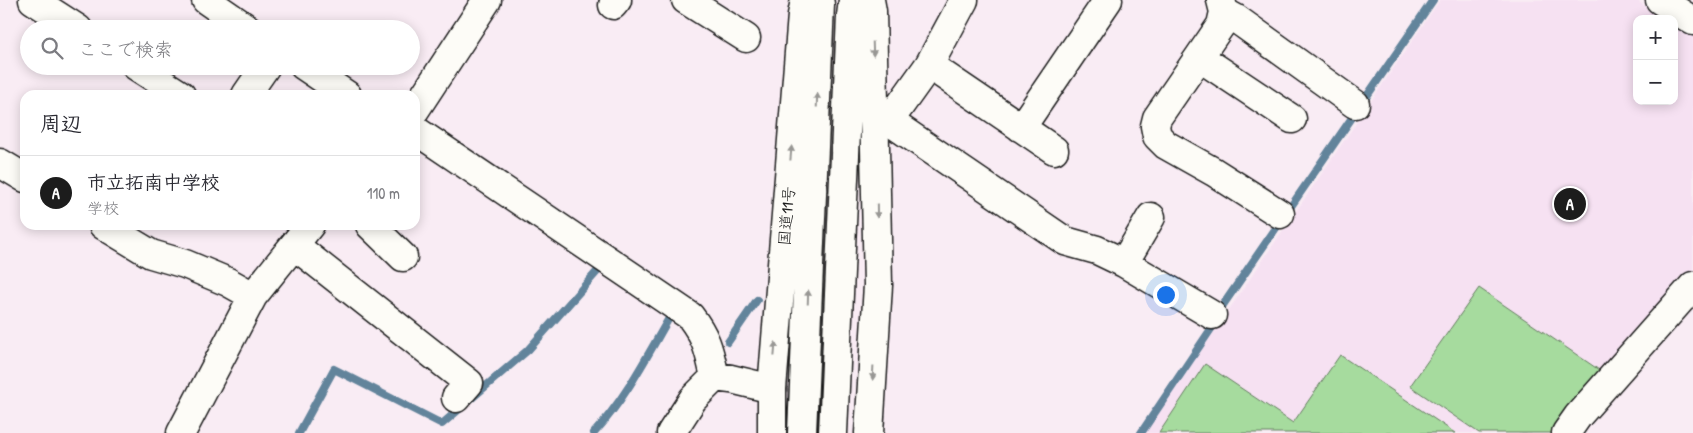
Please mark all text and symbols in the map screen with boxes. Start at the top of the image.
map controls [1633,15,1678,105]
button: + [1633,15,1678,60]
search box [20,20,420,75]
icon: search [38,34,66,62]
text: ここで検索 [78,36,173,62]
one-way arrow [869,41,877,57]
button: − [1633,60,1678,105]
one-way arrow [813,91,821,107]
text: 周辺 [40,109,82,138]
one-way arrow [788,144,796,160]
text: 市立拓南中学校 [87,169,220,195]
text: A [52,182,60,204]
text: 110 m [367,182,400,204]
street label: 国道11号 [772,185,800,247]
pin: A [1554,185,1586,223]
text: 学校 [87,197,119,219]
one-way arrow [873,203,881,219]
your location [1153,282,1179,308]
one-way arrow [804,289,812,305]
one-way arrow [772,341,780,357]
one-way arrow [868,366,876,382]

